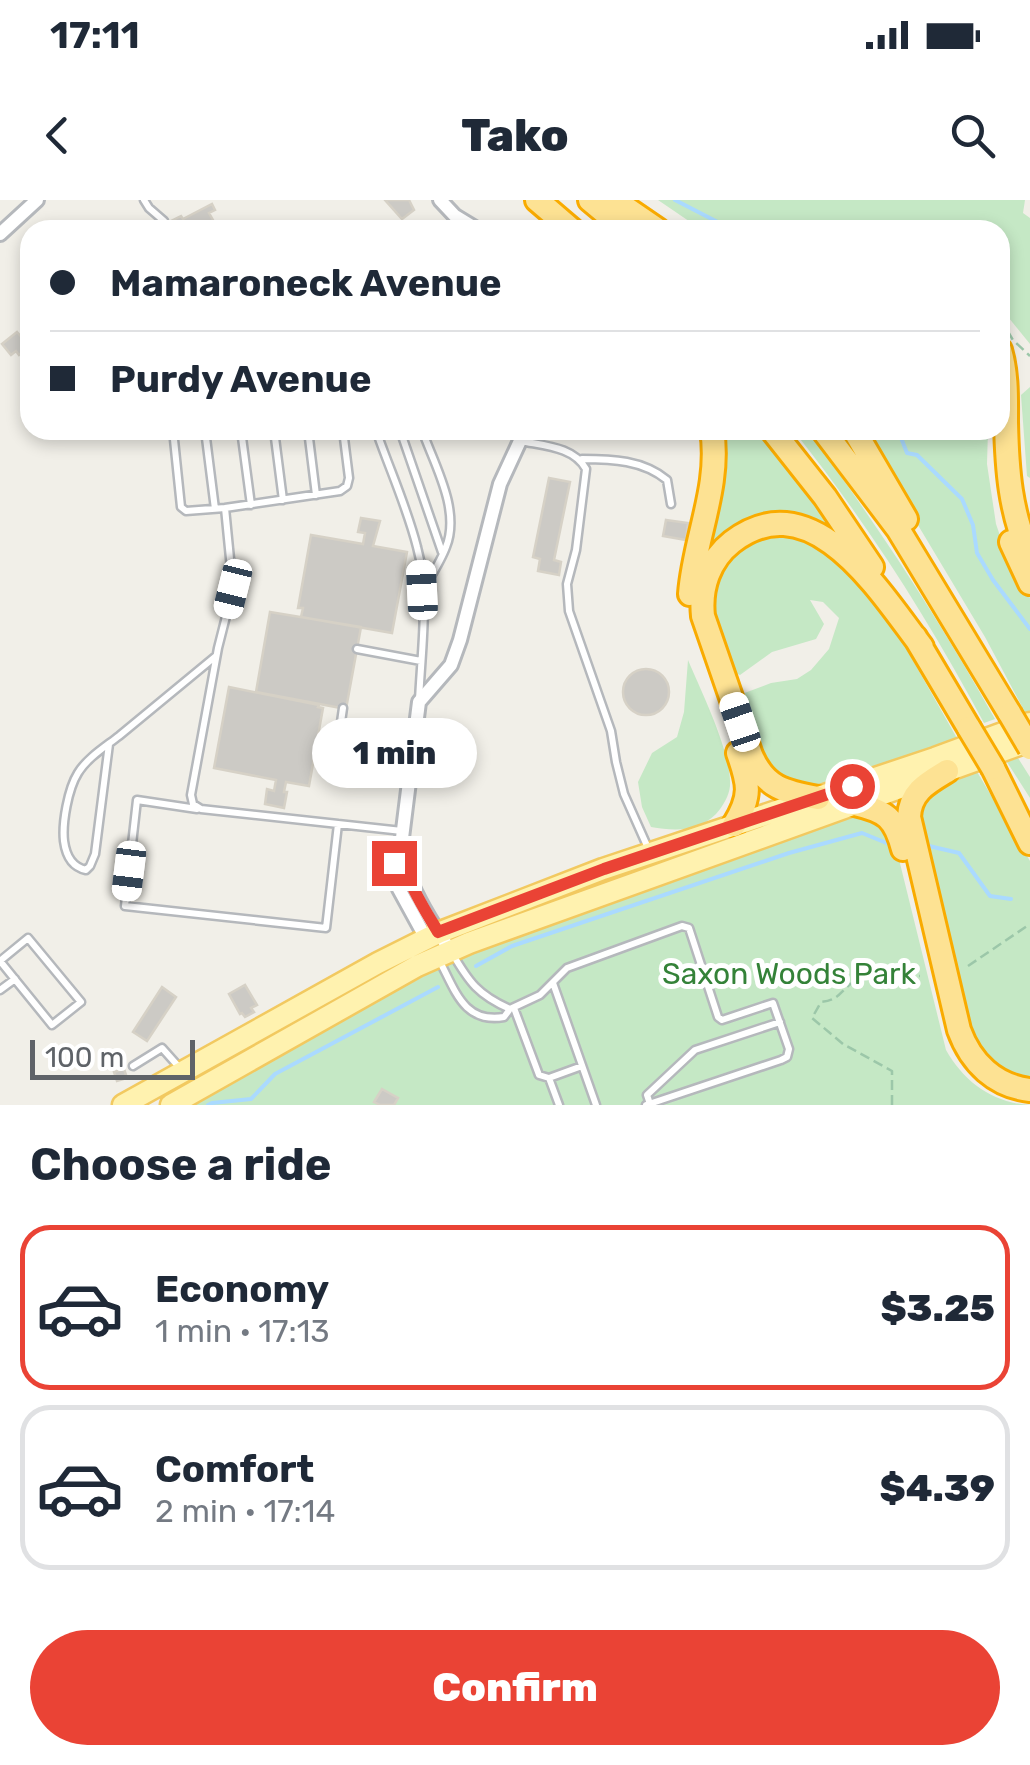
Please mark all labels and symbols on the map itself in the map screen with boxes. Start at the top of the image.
car [211,556,255,622]
car [405,559,439,621]
car [716,689,764,755]
callout: 1 min [312,718,476,788]
route start [830,764,875,809]
car [110,839,148,903]
route end [372,841,417,886]
park label: Saxon Woods Park [662,956,916,992]
scale bar [30,1035,195,1080]

